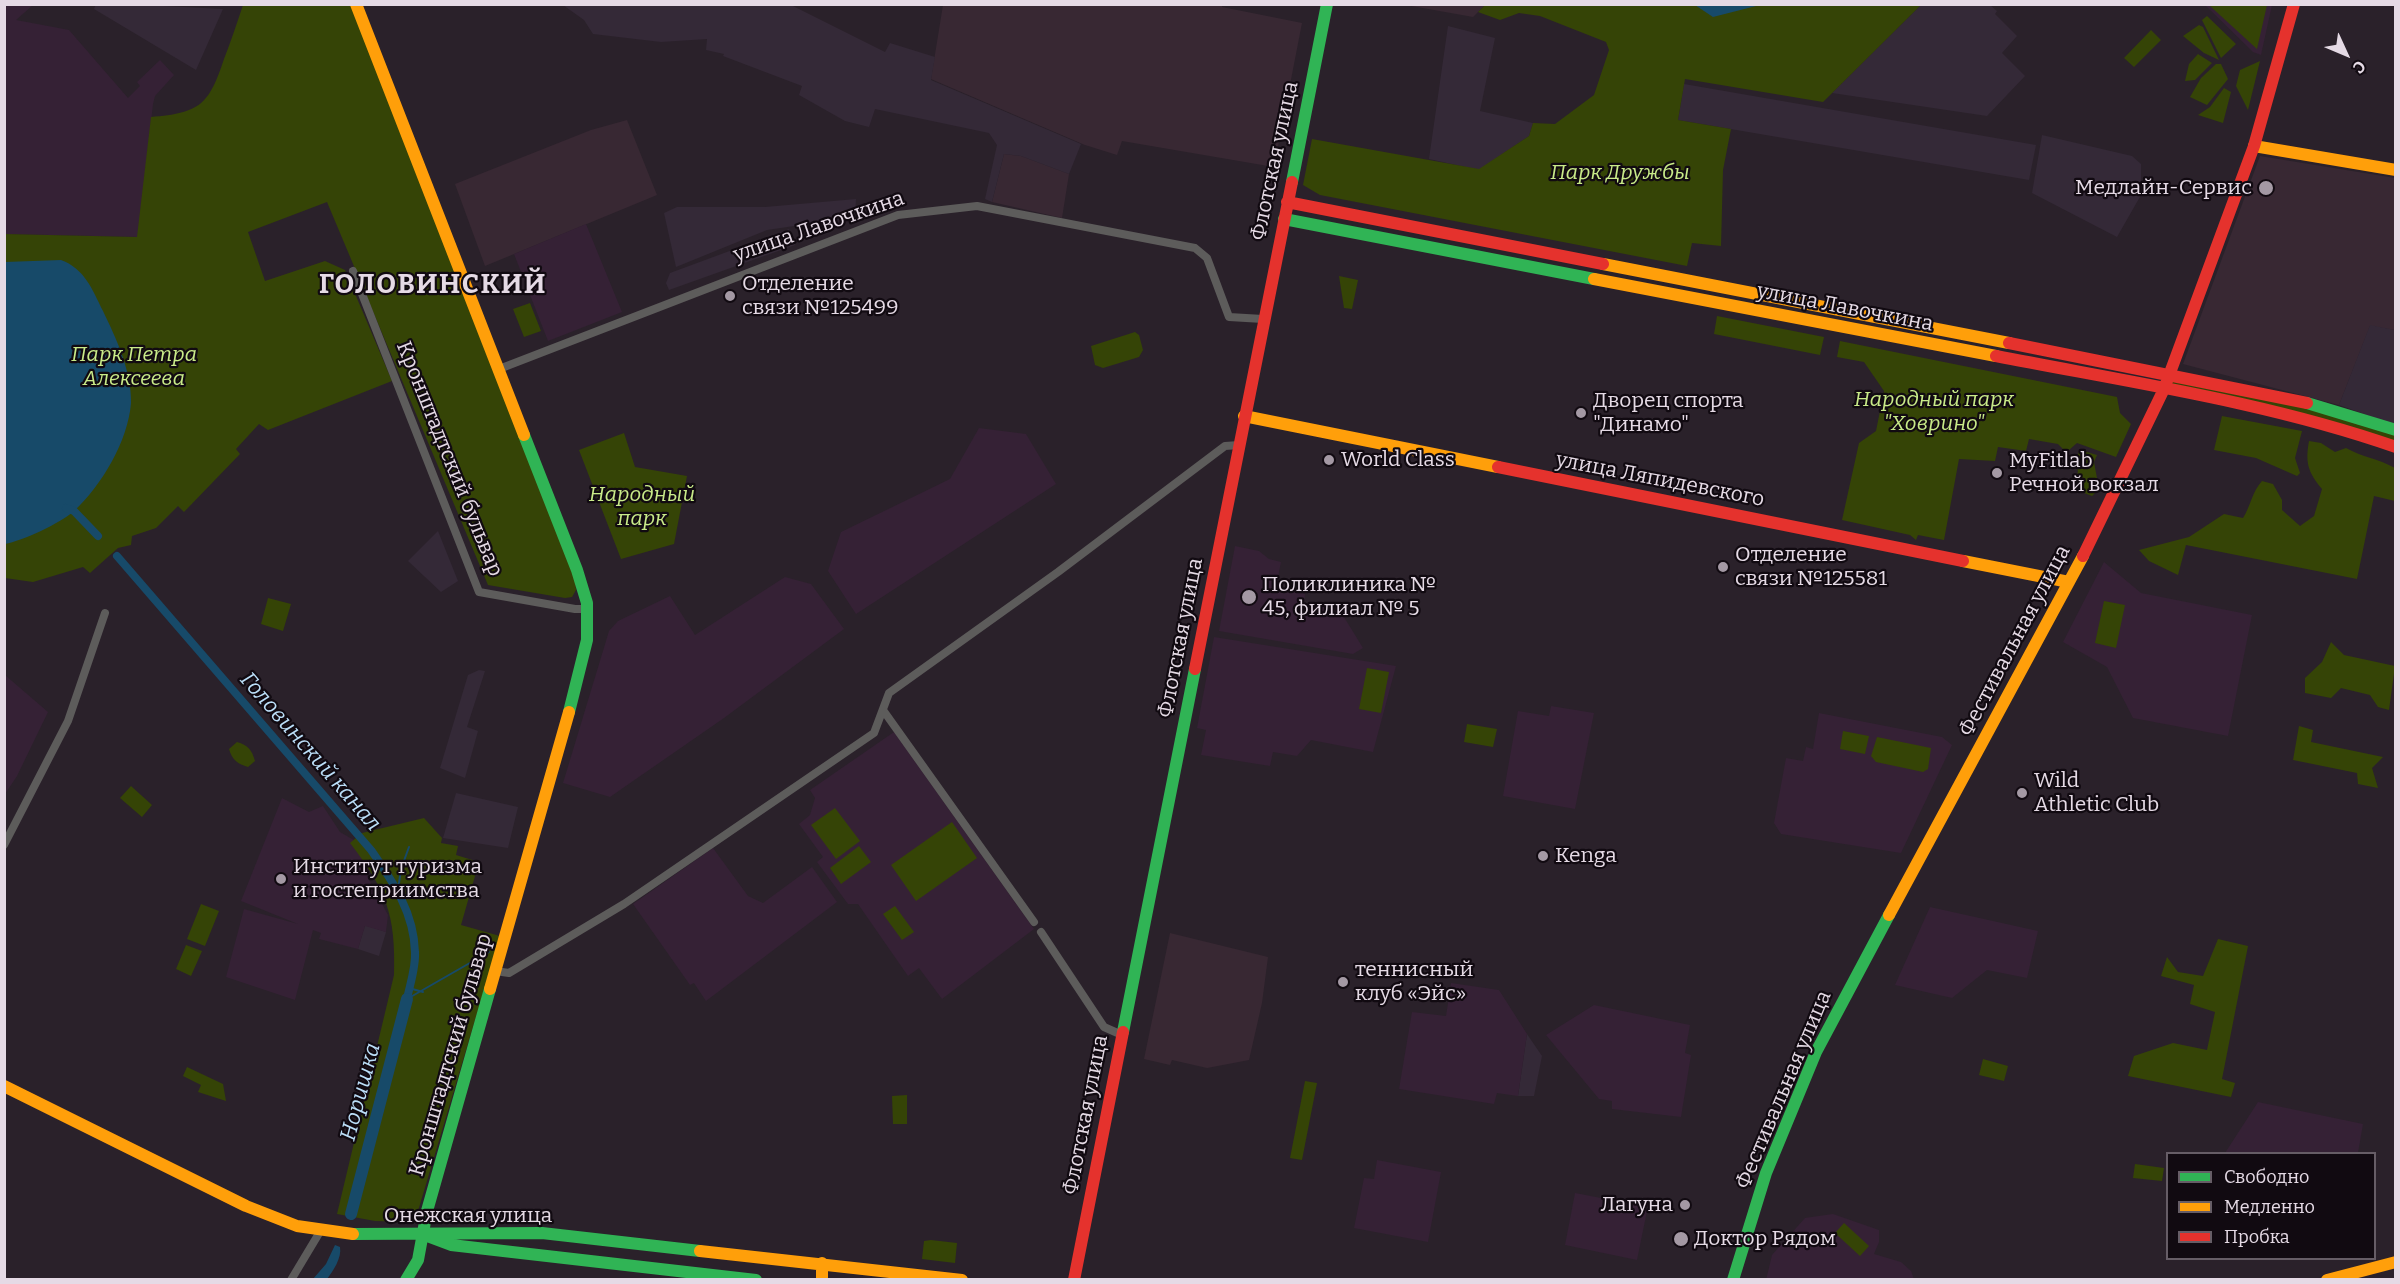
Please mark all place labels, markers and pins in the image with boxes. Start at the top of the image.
place label: Медлайн-Сервис [2075,175,2252,201]
marker: Медлайн-Сервис [2257,179,2275,197]
place label: Отделение связи №125499 [742,271,898,321]
marker: Отделение связи №125499 [723,289,737,303]
place label: Дворец спорта "Динамо" [1593,388,1744,438]
marker: Дворец спорта "Динамо" [1574,406,1588,420]
place label: World Class [1341,447,1455,473]
place label: MyFitlab Речной вокзал [2009,448,2159,498]
marker: World Class [1322,453,1336,467]
marker: MyFitlab Речной вокзал [1990,466,2004,480]
place label: Отделение связи №125581 [1735,542,1887,592]
marker: Отделение связи №125581 [1716,560,1730,574]
place label: Поликлиника № 45, филиал № 5 [1262,572,1437,622]
marker: Поликлиника № 45, филиал № 5 [1240,588,1258,606]
place label: Wild Athletic Club [2034,768,2159,818]
marker: Wild Athletic Club [2015,786,2029,800]
place label: Kenga [1555,843,1617,869]
marker: Kenga [1536,849,1550,863]
place label: Институт туризма и гостеприимства [293,854,482,904]
marker: Институт туризма и гостеприимства [274,872,288,886]
place label: теннисный клуб «Эйс» [1355,957,1473,1007]
marker: теннисный клуб «Эйс» [1336,975,1350,989]
place label: Лагуна [1600,1192,1673,1218]
marker: Лагуна [1678,1198,1692,1212]
place label: Доктор Рядом [1694,1226,1836,1252]
marker: Доктор Рядом [1672,1230,1690,1248]

